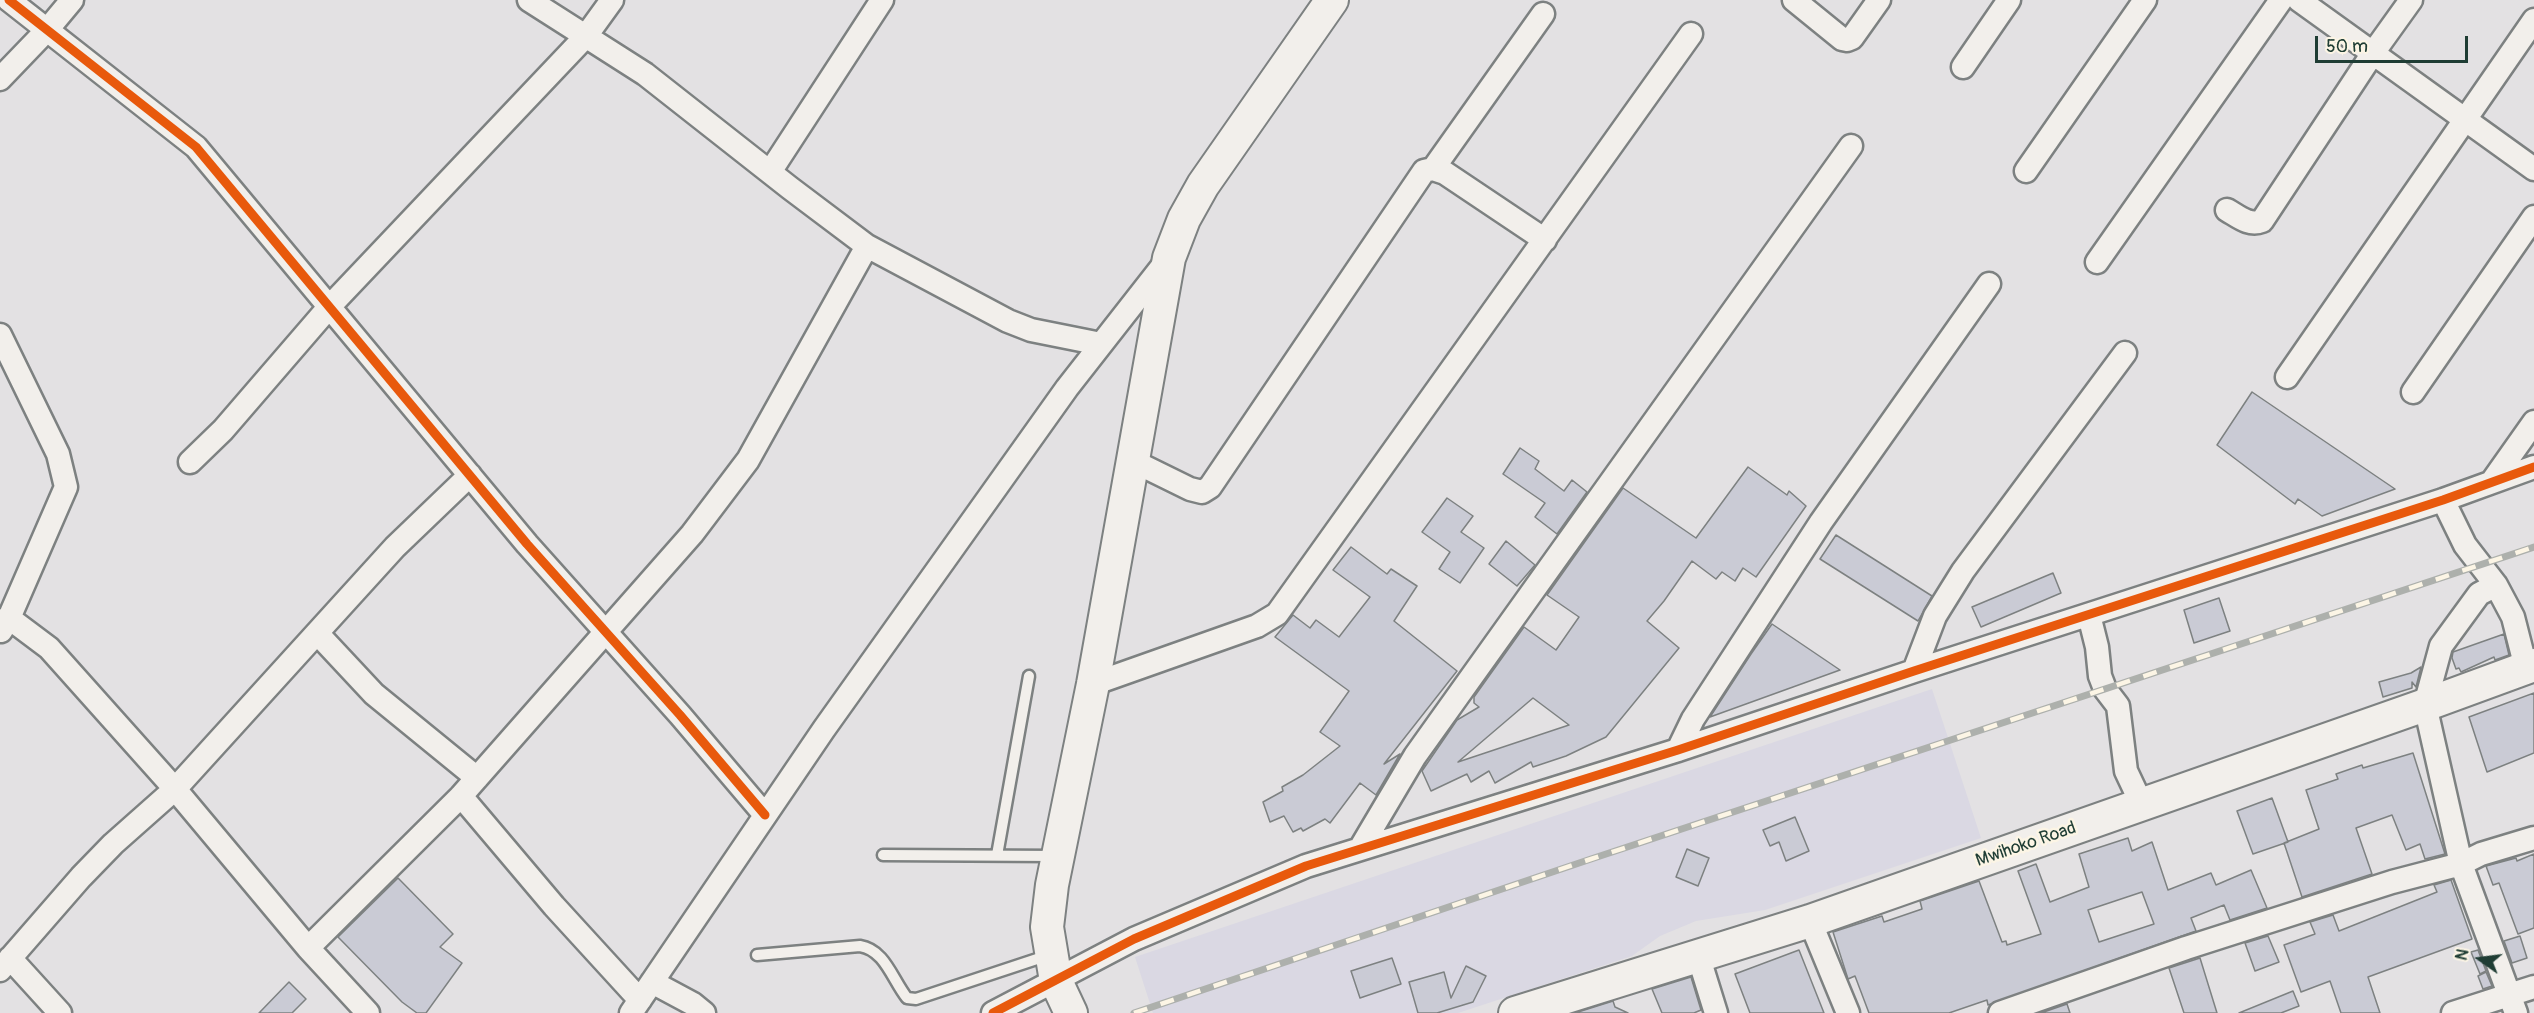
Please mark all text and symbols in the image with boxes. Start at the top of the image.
scale bar [2318,24,2471,62]
text: 50 m [2326,35,2368,58]
street label: Mwihoko Road [1973,818,2079,872]
north arrow [2450,929,2510,989]
text: N [2452,947,2474,962]

